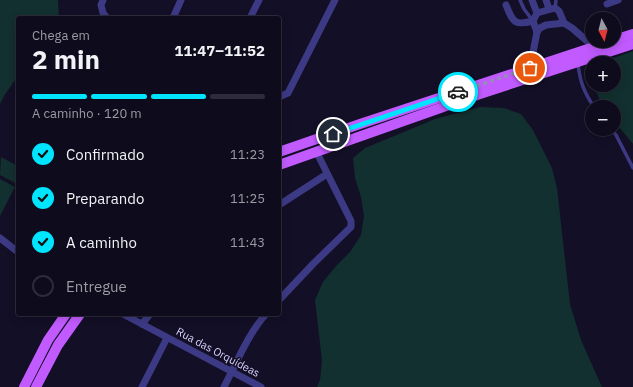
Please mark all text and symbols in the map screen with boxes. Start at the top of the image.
north arrow [585,12,621,48]
map controls [585,12,621,136]
text: Chega em [32,27,90,44]
text: 11:47–11:52 [174,41,265,60]
text: 2 min [32,42,100,76]
pin [513,51,547,85]
button: + [585,56,621,92]
icon: bag [519,57,541,79]
courier [438,72,478,112]
icon: car [447,81,469,103]
button: − [585,100,621,136]
text: A caminho · 120 m [32,105,142,122]
pin [316,117,350,151]
icon: home [322,123,344,145]
icon: check [32,143,54,165]
text: Confirmado [66,145,144,164]
text: 11:23 [230,146,265,163]
icon: check [32,187,54,209]
text: Preparando [66,189,144,208]
text: 11:25 [230,190,265,207]
icon: check [32,231,54,253]
text: A caminho [66,233,137,252]
text: 11:43 [230,234,265,251]
text: Entregue [66,277,127,296]
street label: Rua das Orquídeas [174,324,262,380]

